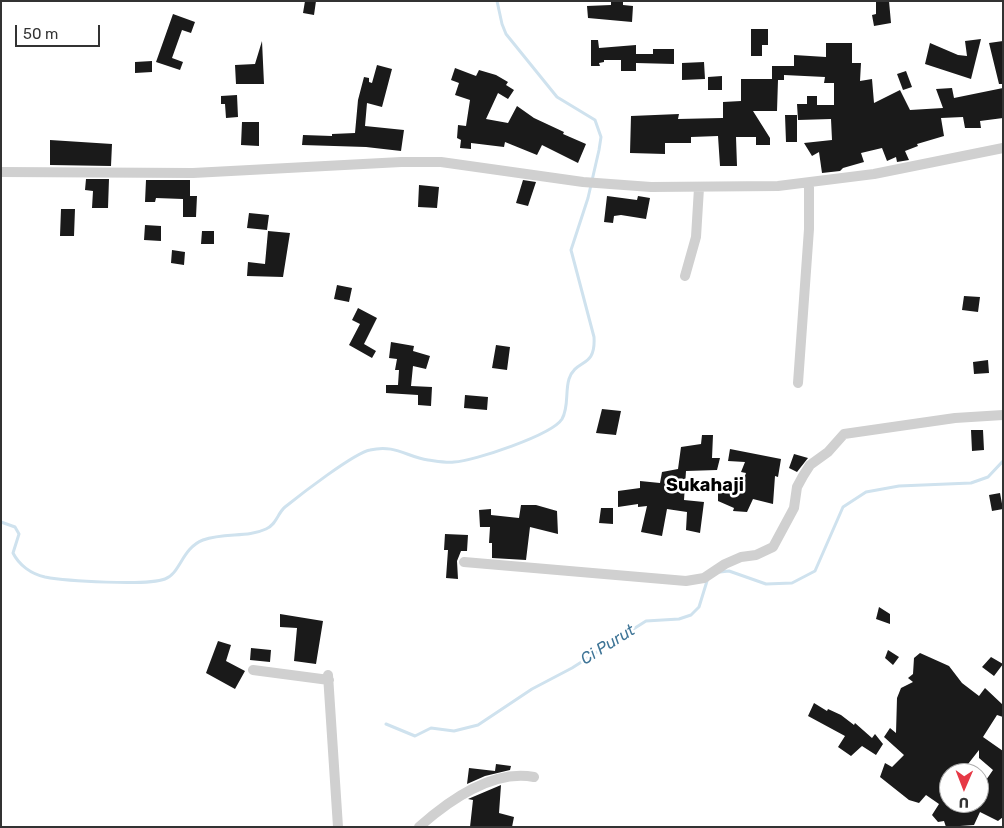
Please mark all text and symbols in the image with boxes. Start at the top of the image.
scale bar [18,15,102,47]
text: 50 m [23,25,58,43]
district label: Sukahaji [666,475,744,497]
water label: Ci Purut [577,621,639,669]
north arrow [939,763,989,813]
text: U [959,794,969,811]

